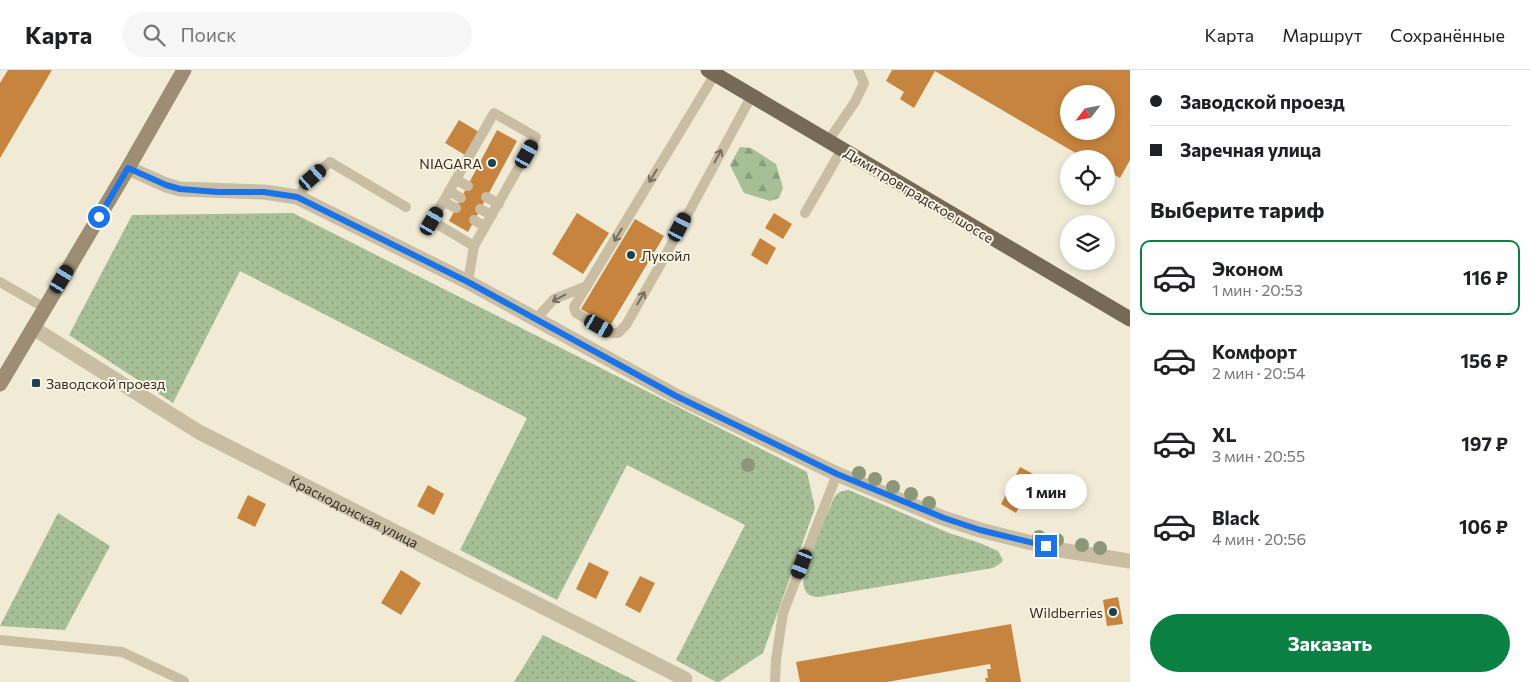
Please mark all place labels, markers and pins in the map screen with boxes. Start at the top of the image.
place label: NIAGARA [419,155,482,172]
marker: NIAGARA [486,157,498,169]
place label: Лукойл [641,247,690,264]
marker: Лукойл [625,249,637,261]
place label: Заводской проезд [46,375,165,392]
marker: Заводской проезд [30,377,42,389]
place label: Wildberries [1029,604,1103,621]
marker: Wildberries [1107,606,1119,618]

